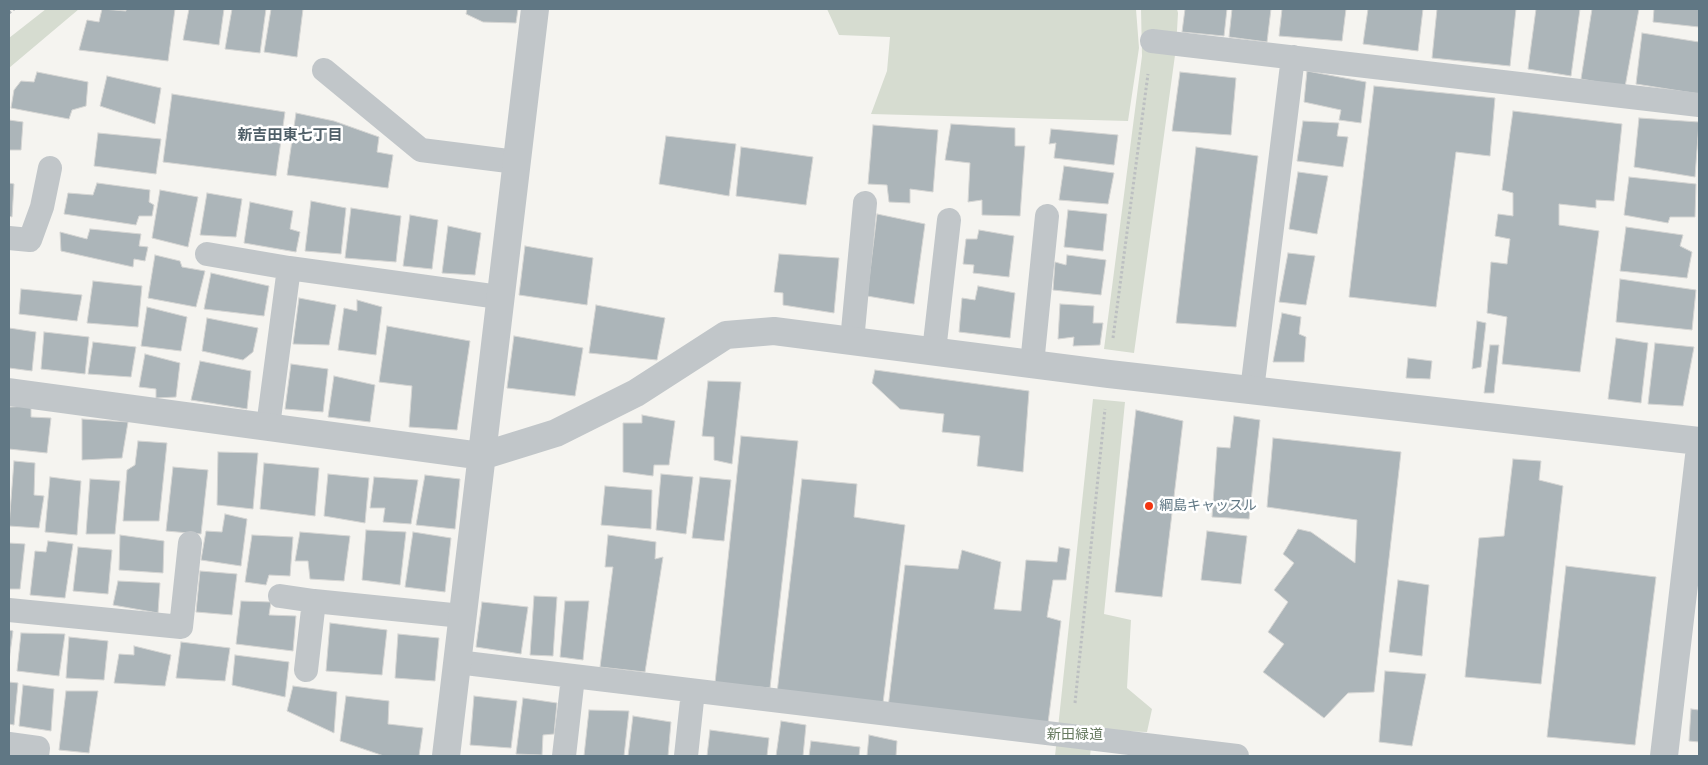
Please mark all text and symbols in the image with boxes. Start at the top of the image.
district label: 新吉田東七丁目 [238,127,342,145]
place label: 綱島キャッスル [1159,498,1257,514]
marker: 綱島キャッスル [1143,500,1155,512]
park label: 新田緑道 [1047,727,1103,743]

